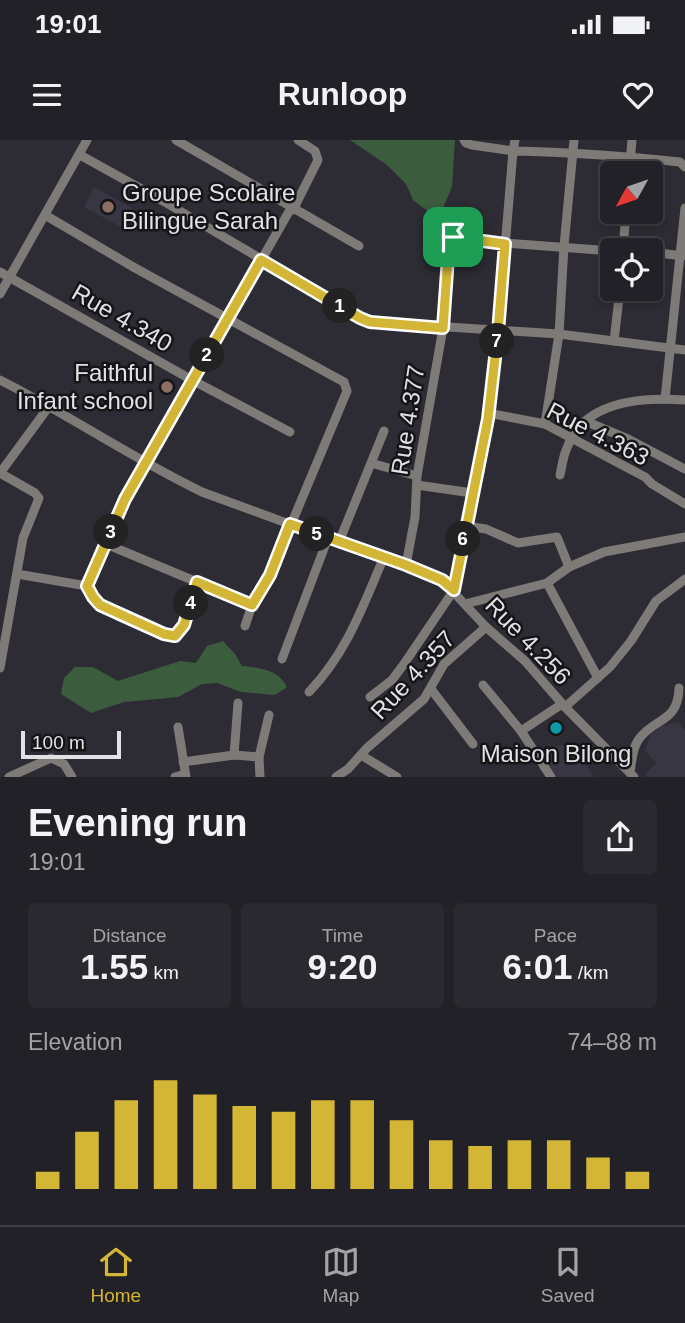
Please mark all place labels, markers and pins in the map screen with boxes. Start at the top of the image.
place label: Groupe Scolaire Bilingue Sarah [122,179,295,234]
marker: Groupe Scolaire Bilingue Sarah [100,199,116,215]
pin [423,207,483,267]
pin: 1 [322,288,358,324]
pin: 7 [480,324,514,358]
pin: 2 [190,338,224,372]
place label: Faithful Infant school [17,359,153,414]
marker: Faithful Infant school [159,379,175,395]
pin: 3 [94,514,128,550]
pin: 5 [300,516,334,552]
pin: 6 [446,522,480,556]
pin: 4 [174,586,208,620]
marker: Maison Bilong [548,720,564,736]
place label: Maison Bilong [481,740,631,767]

